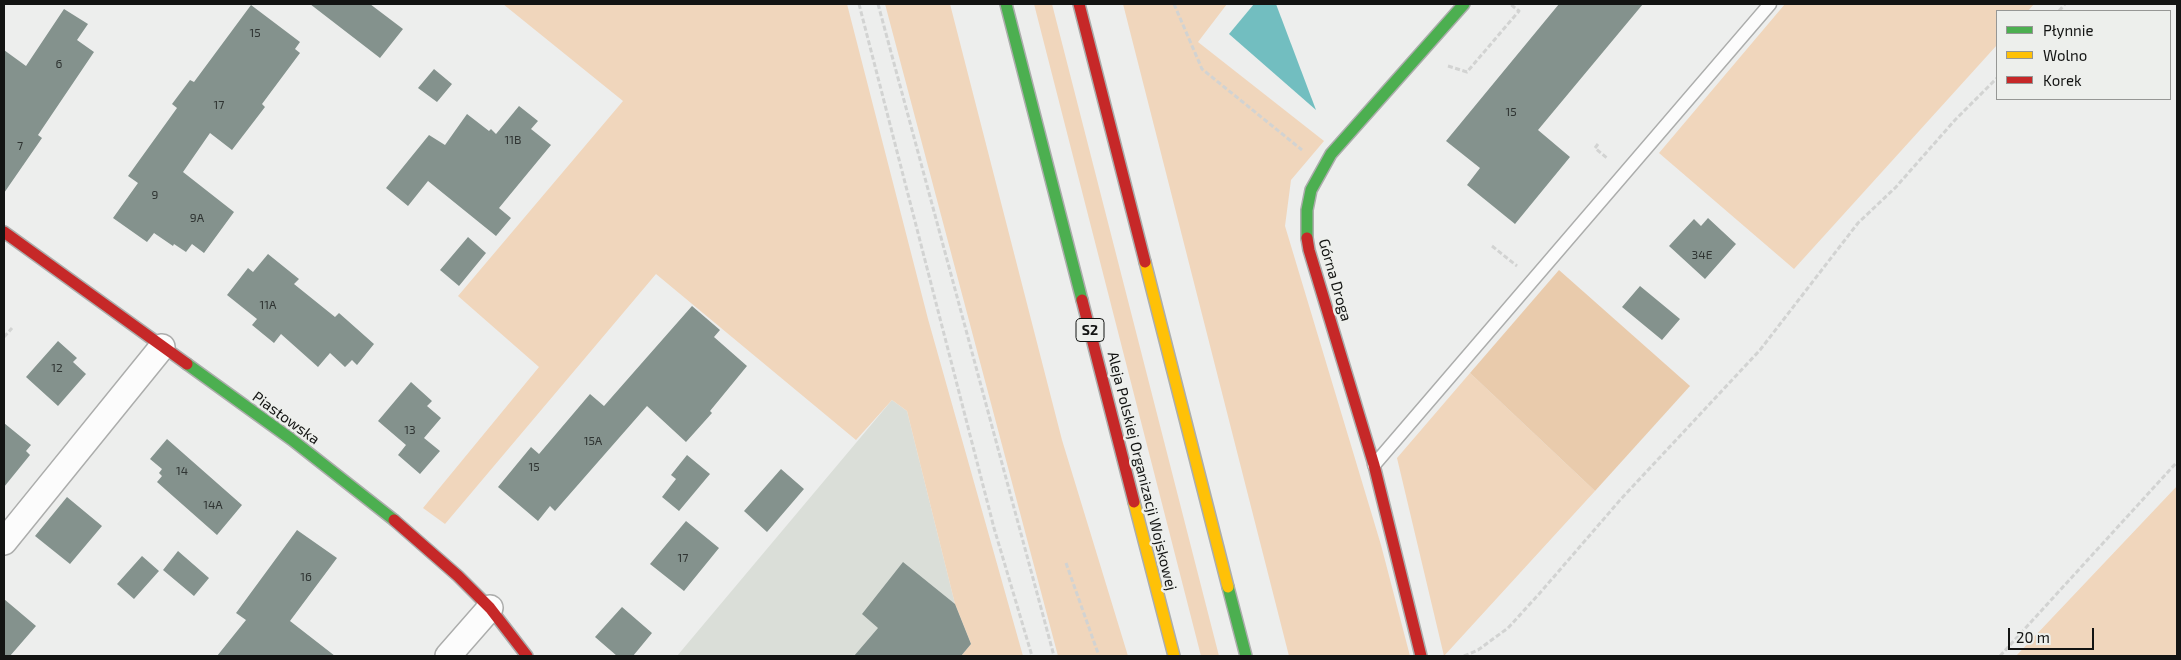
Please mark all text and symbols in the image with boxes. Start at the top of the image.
legend [1996,10,2171,100]
text: Płynnie [2043,21,2094,39]
house number: 15 [249,26,261,40]
text: Wolno [2043,46,2087,64]
house number: 6 [56,57,62,71]
text: Korek [2043,71,2082,89]
house number: 17 [214,98,224,112]
house number: 15 [1505,105,1517,119]
house number: 11B [505,133,521,147]
house number: 7 [17,139,23,153]
house number: 9 [152,188,158,202]
house number: 9A [190,211,204,225]
street label: Górna Droga [1315,237,1355,323]
house number: 34E [1692,248,1712,262]
house number: 11A [259,298,277,312]
road number: S2 [1076,318,1104,342]
street label: Aleja Polskiej Organizacji Wojskowej [1104,350,1180,592]
house number: 12 [51,361,63,375]
street label: Piastowska [249,388,323,448]
house number: 13 [404,423,416,437]
house number: 15A [584,434,602,448]
house number: 15 [528,460,540,474]
house number: 14 [176,464,188,478]
house number: 14A [203,498,223,512]
house number: 17 [678,551,688,565]
house number: 16 [300,570,312,584]
scale bar [2011,618,2097,650]
text: 20 m [2016,628,2050,646]

